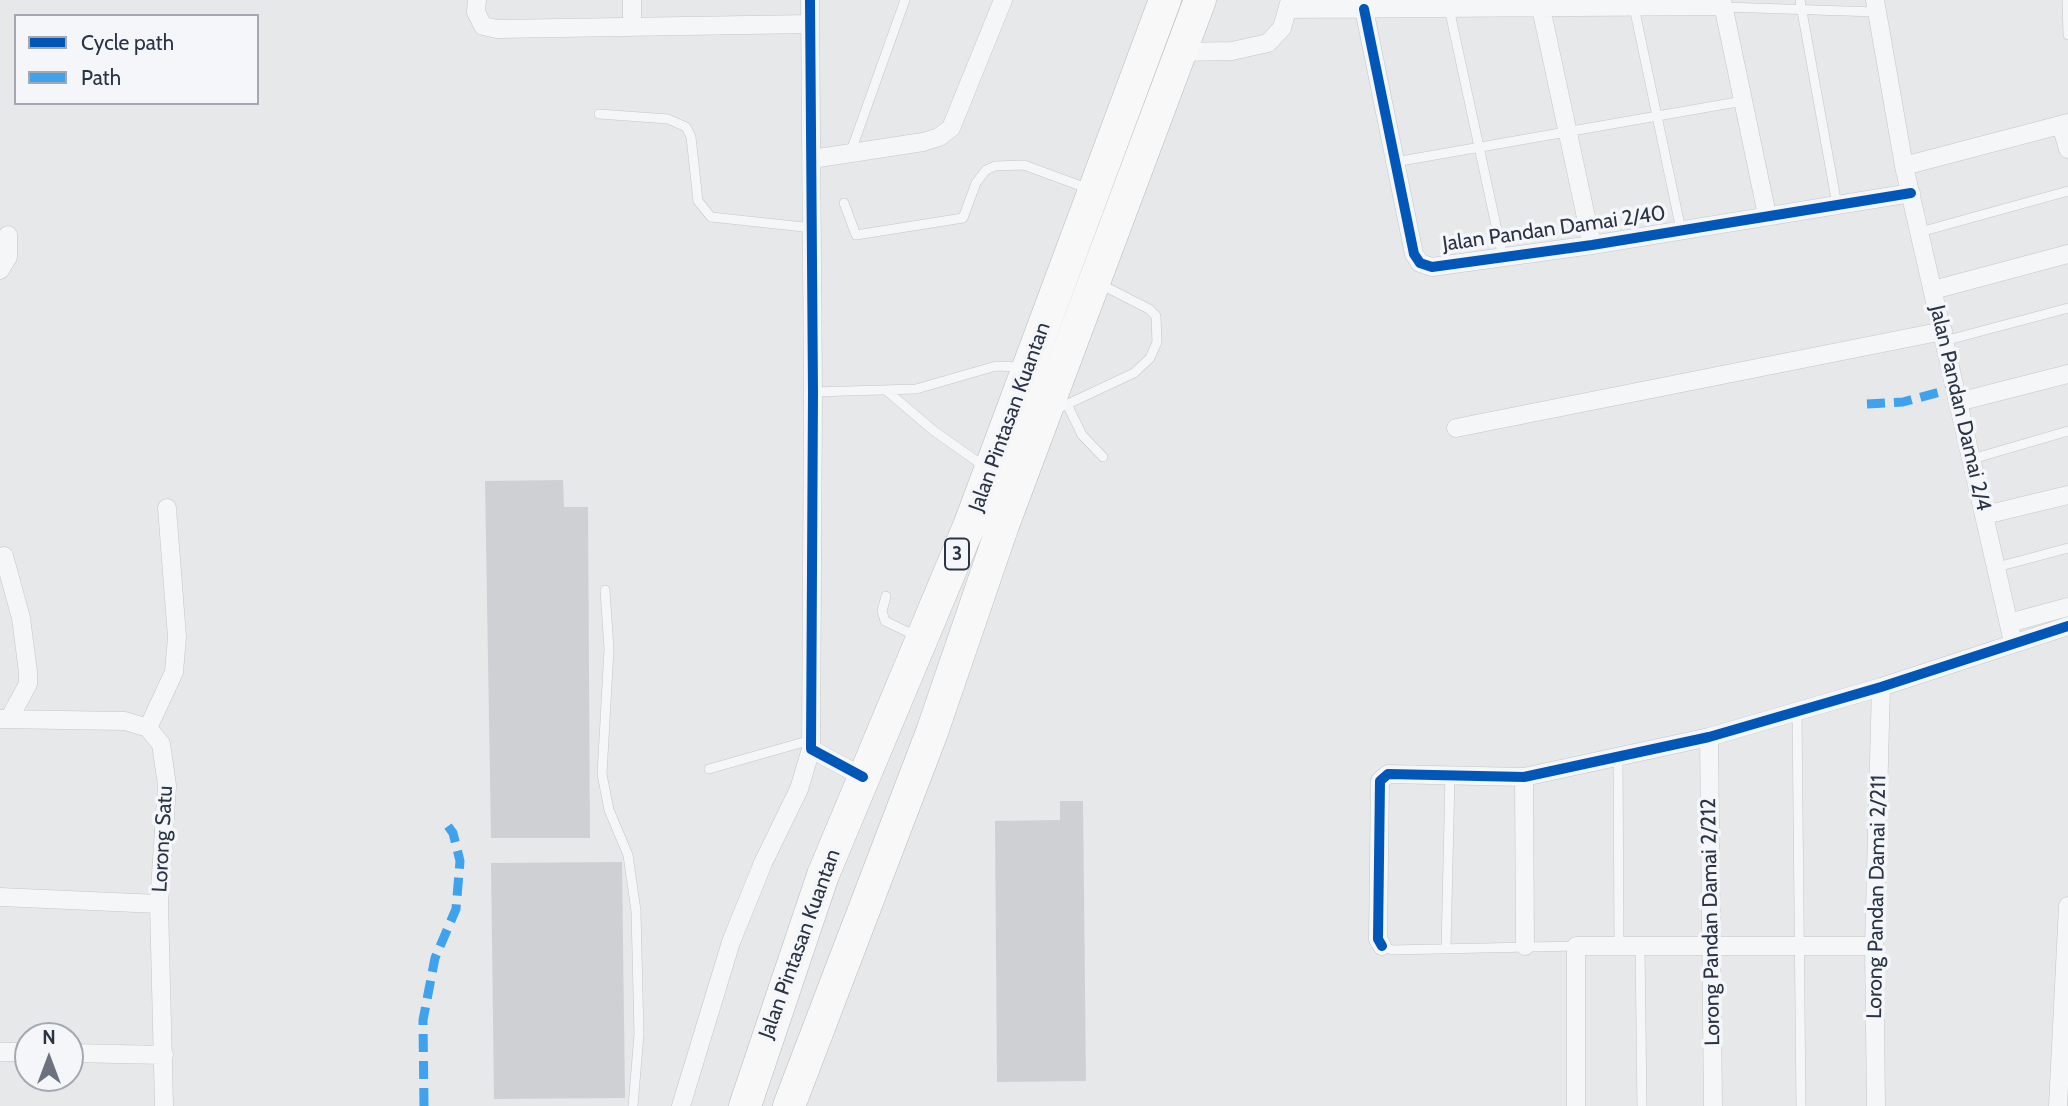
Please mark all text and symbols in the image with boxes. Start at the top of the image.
legend [14,14,259,105]
text: Cycle path [81,30,174,55]
text: Path [81,65,121,90]
street label: Jalan Pandan Damai 2/40 [1441,201,1667,257]
street label: Jalan Pandan Damai 2/4 [1924,303,1996,513]
street label: Jalan Pintasan Kuantan [964,319,1056,515]
road number: 3 [945,538,969,569]
street label: Lorong Pandan Damai 2/211 [1862,775,1892,1019]
street label: Lorong Satu [148,785,178,893]
street label: Lorong Pandan Damai 2/212 [1696,798,1726,1046]
street label: Jalan Pintasan Kuantan [754,846,846,1042]
north arrow [14,1022,84,1092]
text: N [42,1026,56,1049]

